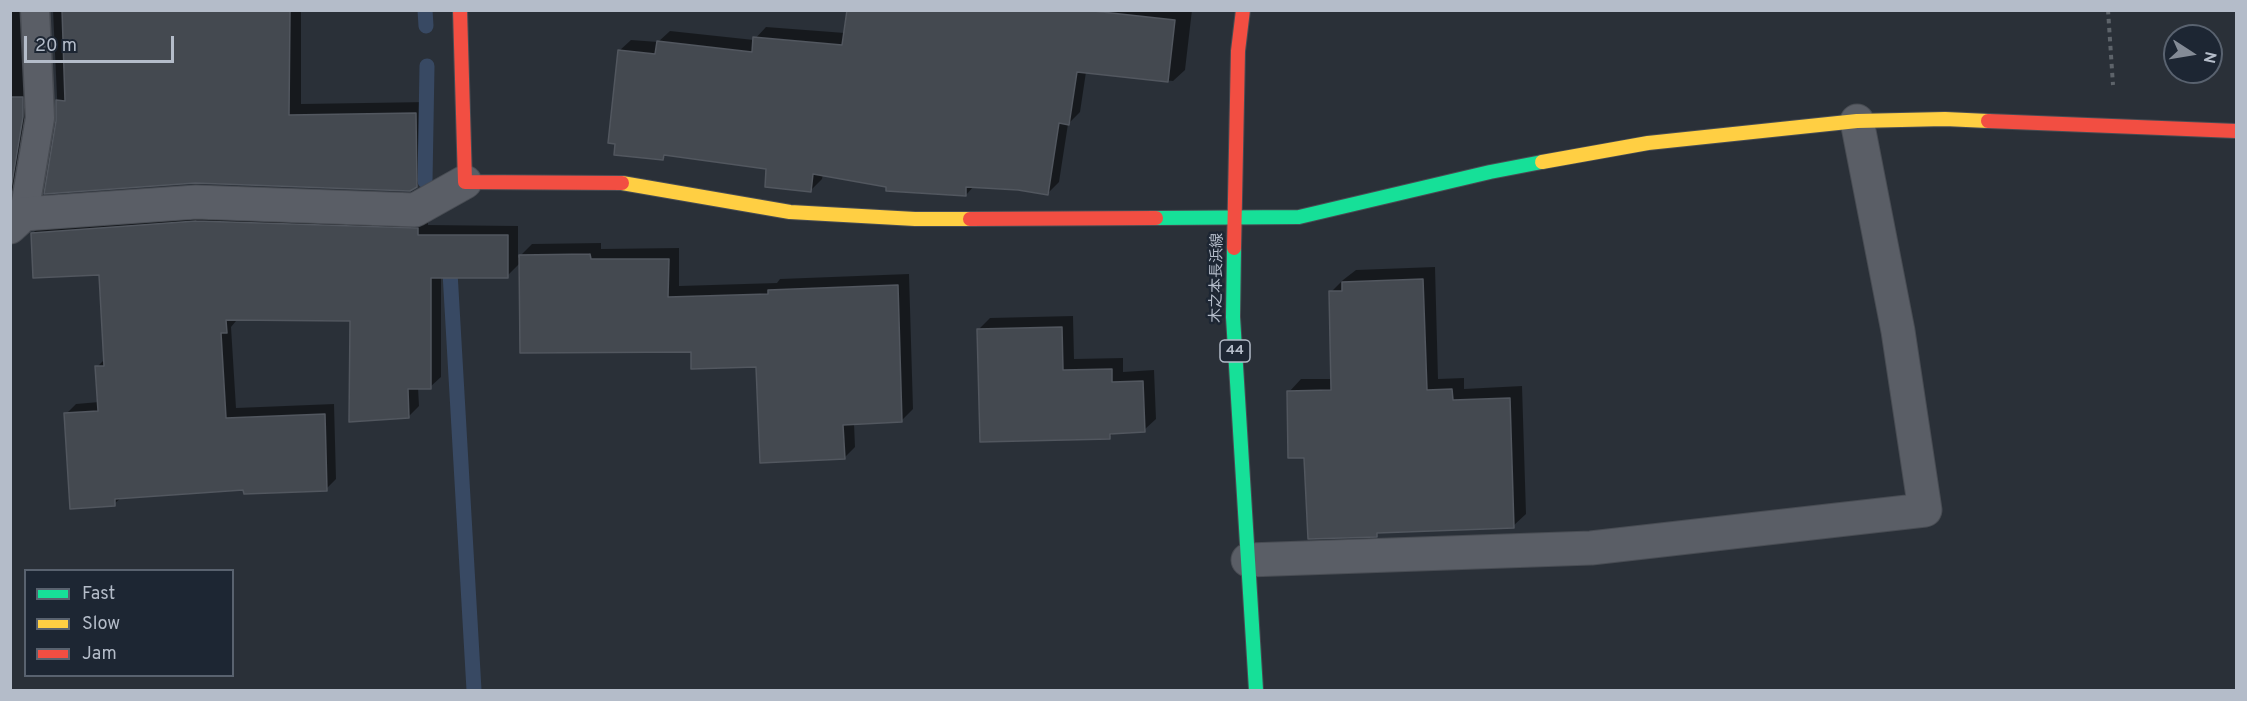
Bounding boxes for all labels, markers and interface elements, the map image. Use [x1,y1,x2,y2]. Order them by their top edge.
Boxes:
scale bar [27,24,177,62]
north arrow [2163,24,2223,84]
text: 20 m [35,35,77,58]
text: N [2198,50,2220,65]
street label: 木之本長浜線 [1208,233,1228,323]
road number: 44 [1220,340,1250,362]
legend [24,569,234,677]
text: Fast [82,583,115,606]
text: Slow [82,613,120,636]
text: Jam [82,643,117,666]

